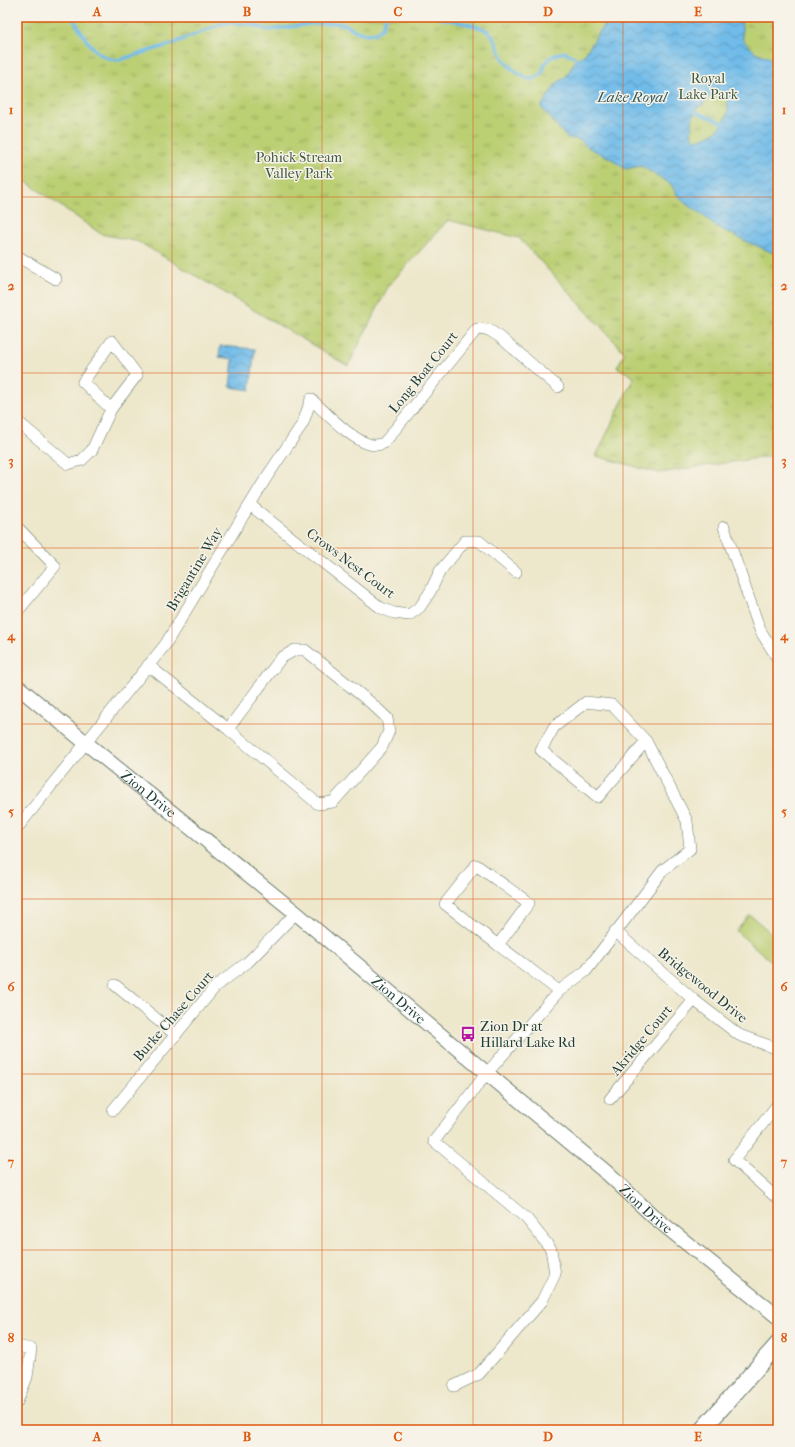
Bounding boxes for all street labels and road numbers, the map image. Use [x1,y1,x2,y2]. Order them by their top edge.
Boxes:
street label: Long Boat Court [385,328,462,417]
street label: Brigantine Way [163,524,226,614]
street label: Crows Nest Court [303,525,398,602]
street label: Zion Drive [117,767,179,821]
street label: Bridgewood Drive [655,944,751,1027]
street label: Burke Chase Court [130,968,217,1065]
street label: Zion Drive [368,972,429,1028]
street label: Akridge Court [606,1002,676,1080]
street label: Zion Drive [615,1181,676,1237]

